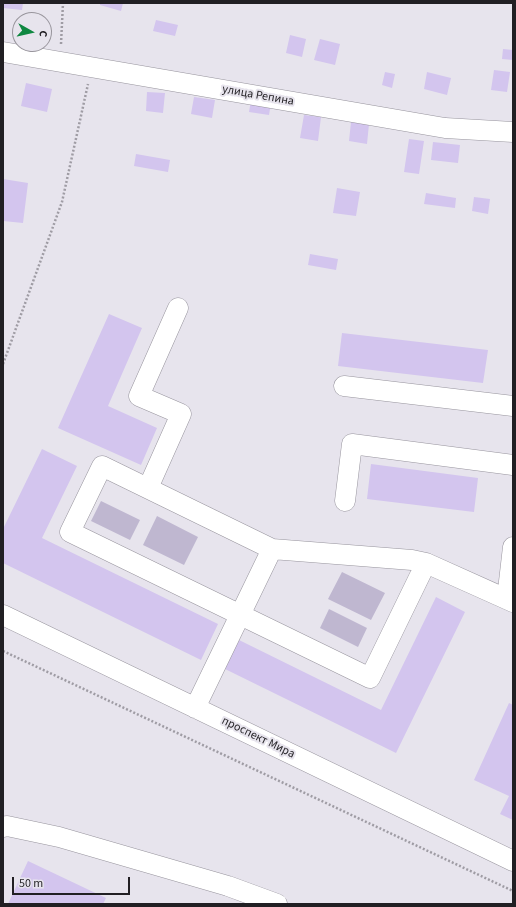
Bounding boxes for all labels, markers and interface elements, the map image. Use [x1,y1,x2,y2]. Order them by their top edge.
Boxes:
north arrow [12,12,52,52]
text: С [36,29,51,38]
street label: улица Репина [221,83,295,109]
street label: проспект Мира [219,714,297,762]
scale bar [14,869,132,895]
text: 50 m [19,875,43,892]

